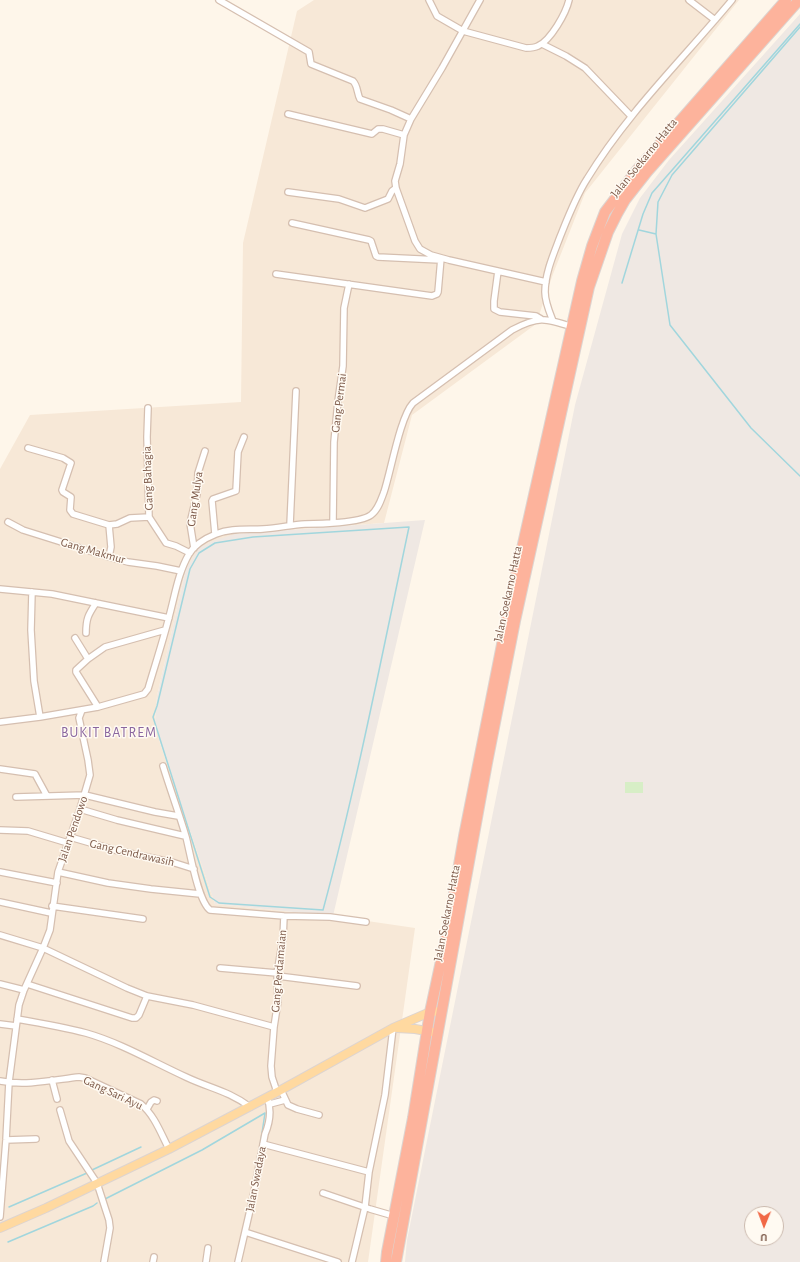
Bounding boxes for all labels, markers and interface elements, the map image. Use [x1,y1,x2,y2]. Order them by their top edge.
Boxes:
street label: Jalan Soekarno Hatta [608,115,680,201]
street label: Gang Permai [328,372,350,434]
street label: Gang Bahagia [140,445,156,511]
street label: Gang Mulya [184,471,206,527]
street label: Gang Makmur [59,535,127,567]
street label: Jalan Soekarno Hatta [491,545,525,643]
district label: BUKIT BATREM [61,725,157,741]
street label: Jalan Pendowo [55,794,91,864]
street label: Gang Cendrawasih [88,836,176,870]
street label: Jalan Soekarno Hatta [431,864,463,962]
street label: Gang Perdamaian [268,929,290,1013]
street label: Gang Sari Ayu [81,1073,145,1113]
street label: Jalan Swadaya [243,1145,269,1213]
north arrow [744,1206,784,1246]
text: U [760,1232,767,1243]

